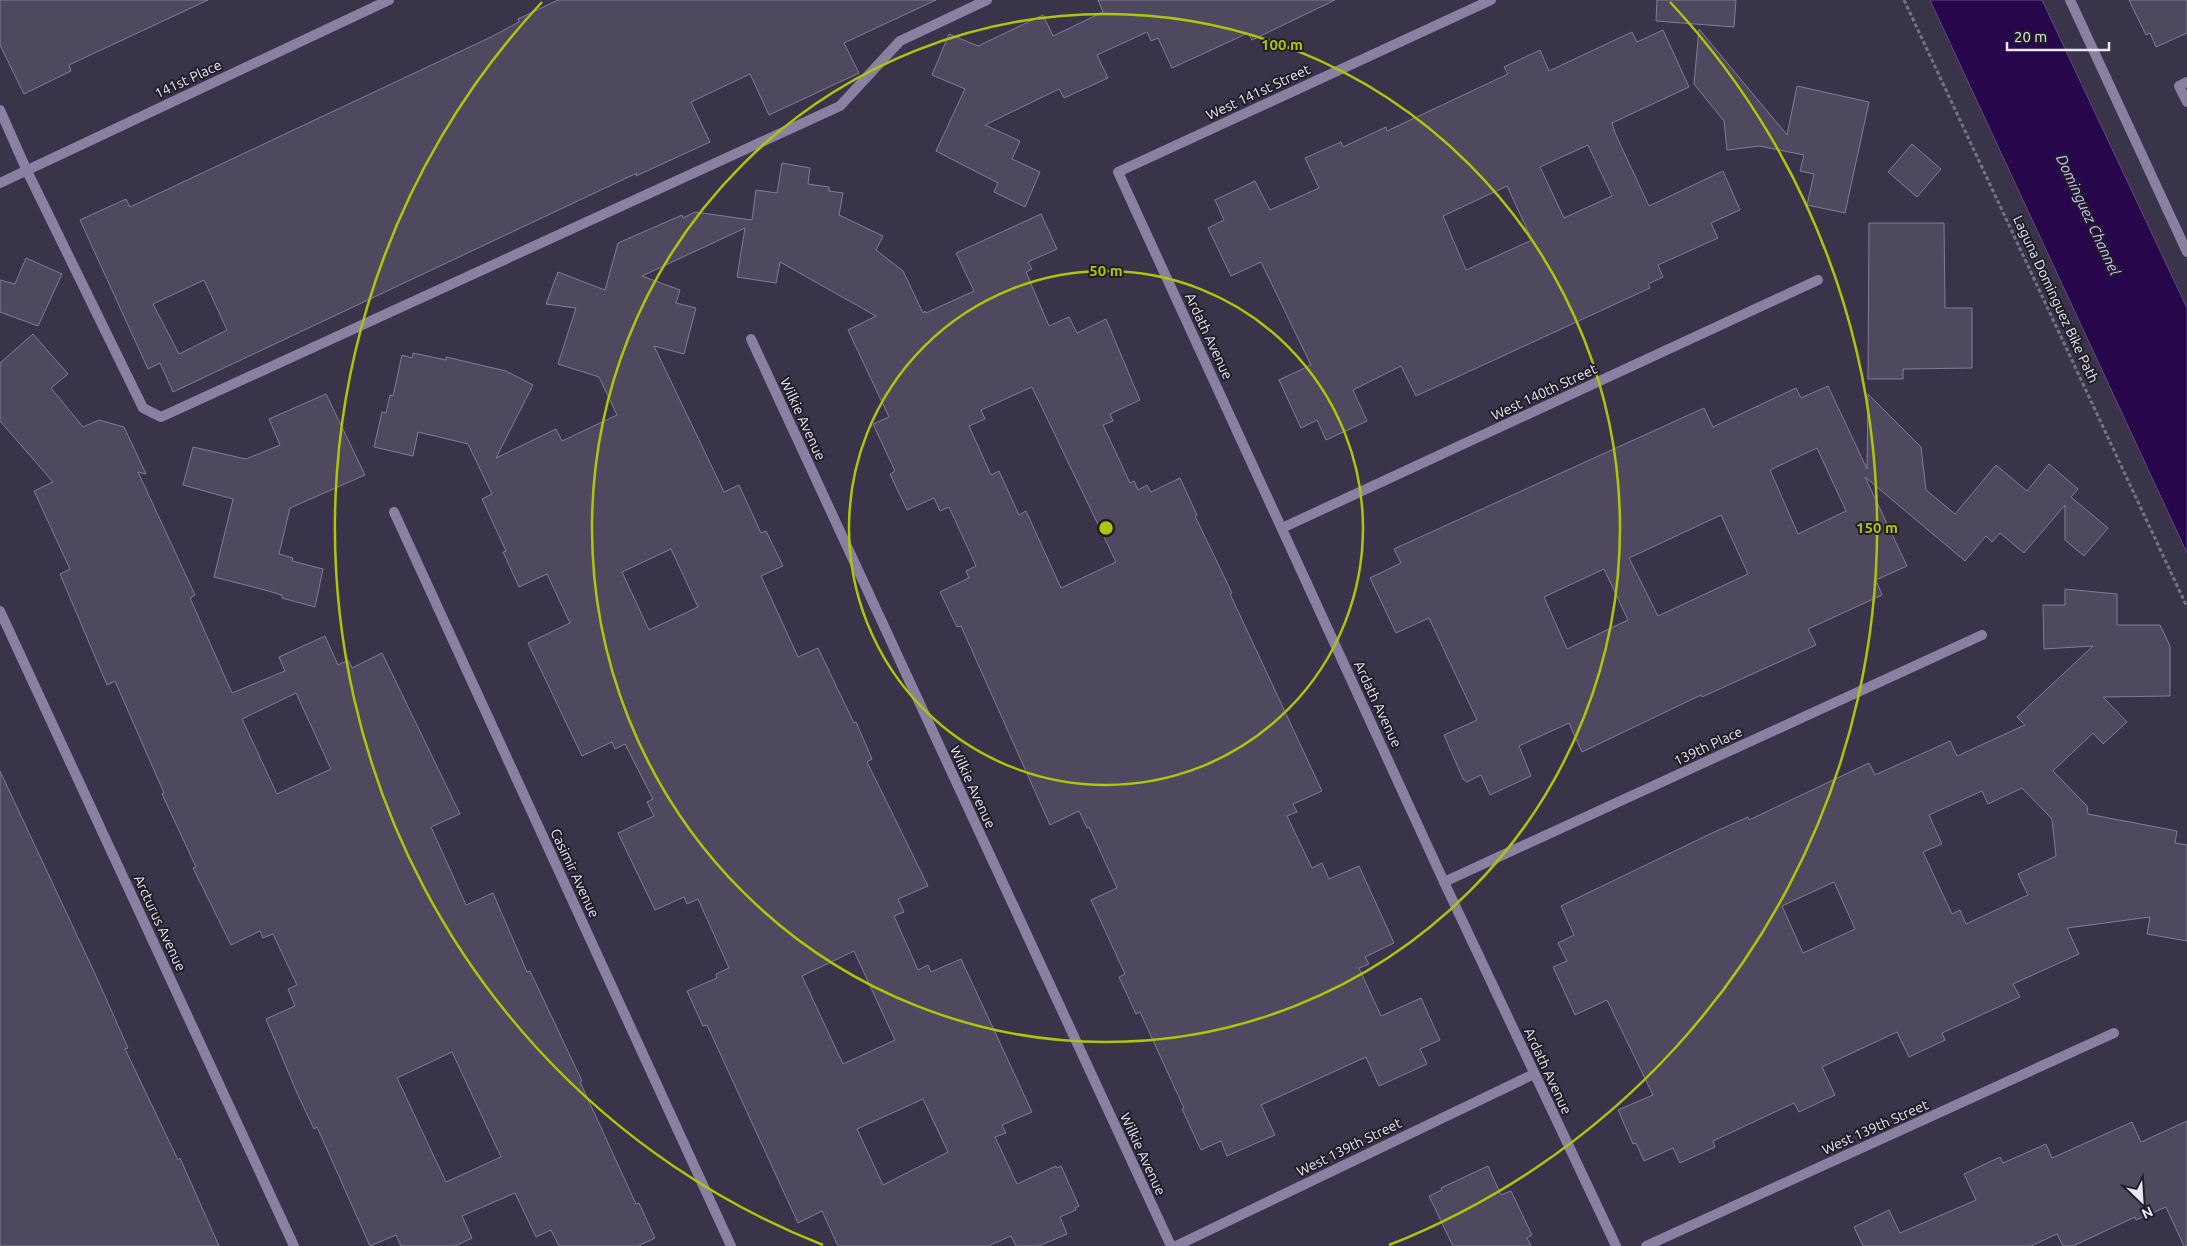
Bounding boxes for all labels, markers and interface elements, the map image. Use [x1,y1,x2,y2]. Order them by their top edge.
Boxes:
scale bar [2007,20,2110,52]
text: 20 m [2014,28,2047,45]
text: 100 m [1261,36,1303,53]
street label: 141st Place [152,57,224,101]
street label: West 141st Street [1203,61,1313,123]
water label: Dominguez Channel [2053,152,2124,279]
street label: Laguna Dominguez Bike Path [2010,213,2102,385]
text: 50 m [1089,262,1123,279]
street label: Ardath Avenue [1182,290,1236,382]
street label: West 140th Street [1489,360,1600,423]
street label: Wilkie Avenue [777,375,829,463]
centre of rings [1097,519,1115,537]
text: 150 m [1856,519,1898,536]
street label: Ardath Avenue [1351,658,1405,750]
street label: 139th Place [1671,723,1745,769]
street label: Wilkie Avenue [947,743,999,831]
street label: Casimir Avenue [547,826,603,920]
street label: Arcturus Avenue [131,872,189,974]
street label: Ardath Avenue [1521,1025,1575,1117]
street label: West 139th Street [1819,1096,1931,1158]
street label: Wilkie Avenue [1117,1110,1169,1198]
street label: West 139th Street [1294,1114,1405,1179]
north arrow [2117,1176,2167,1226]
text: N [2139,1203,2156,1222]

